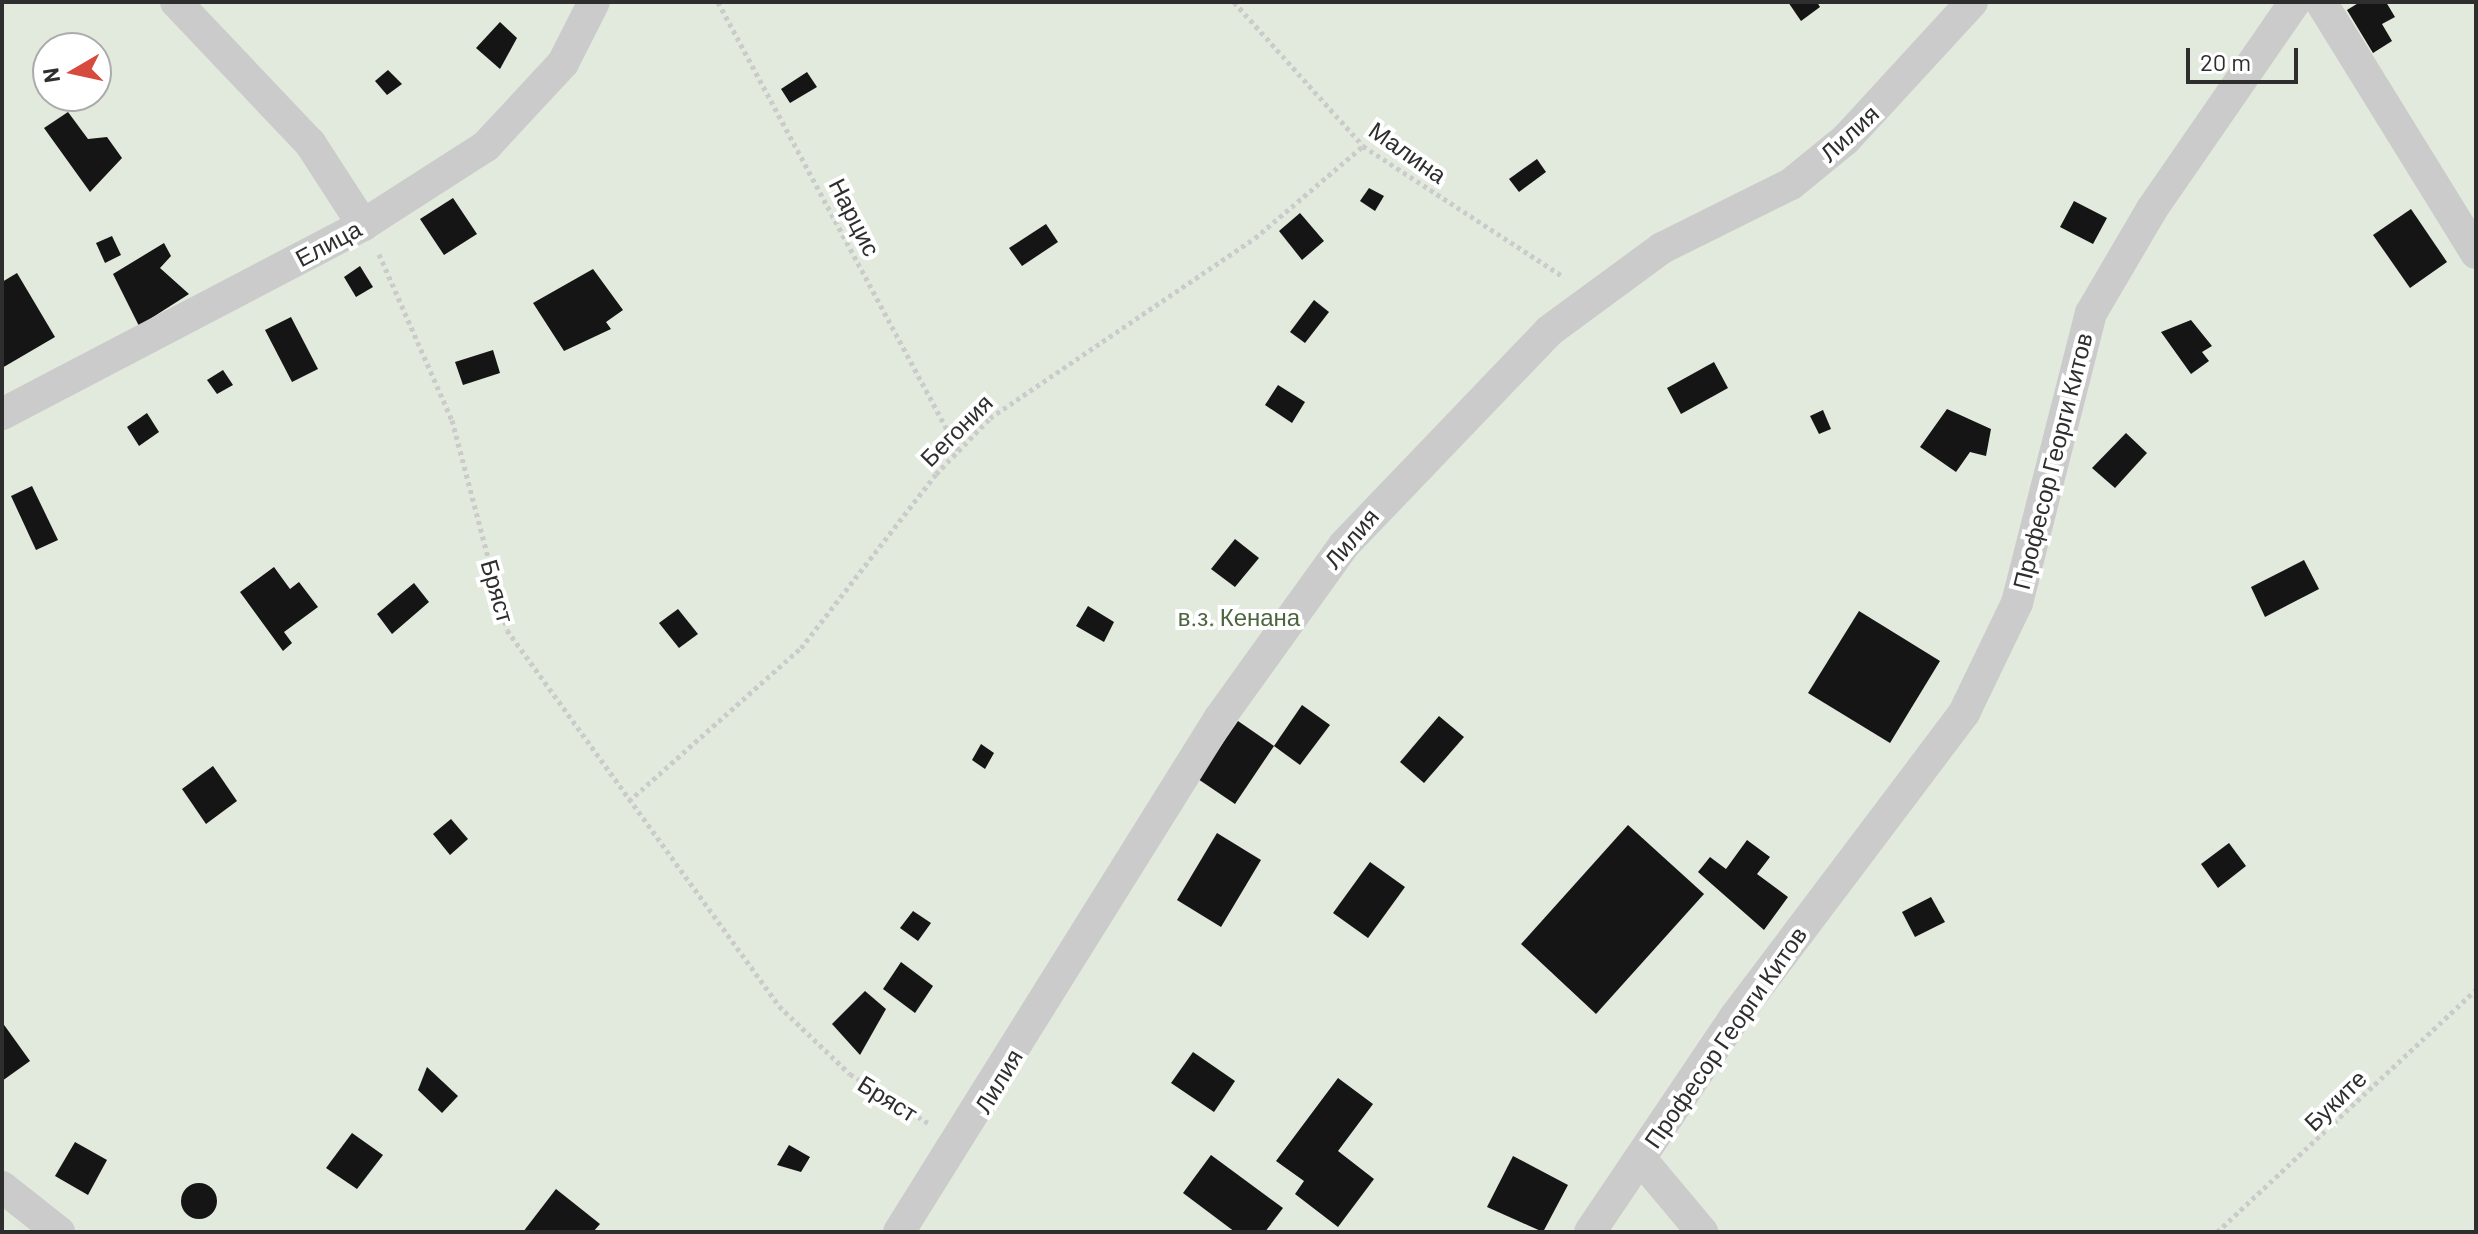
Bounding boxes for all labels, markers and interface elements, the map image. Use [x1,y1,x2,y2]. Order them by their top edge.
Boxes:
north arrow [32,32,112,112]
scale bar [2190,32,2302,82]
text: 20 m [2200,47,2251,76]
text: N [36,66,64,85]
street label: Лилия [1814,99,1884,167]
street label: Малина [1364,115,1452,189]
street label: Нарцис [823,173,887,261]
street label: Елица [290,214,366,272]
street label: Професор Георги Китов [2006,330,2098,592]
street label: Бегония [914,388,998,472]
street label: Лилия [1318,502,1384,574]
street label: Бряст [475,556,521,626]
park label: в.з. Кенана [1178,603,1300,631]
street label: Професор Георги Китов [1638,921,1812,1153]
street label: Лилия [968,1044,1028,1118]
street label: Буките [2298,1064,2372,1136]
street label: Бряст [853,1069,923,1127]

